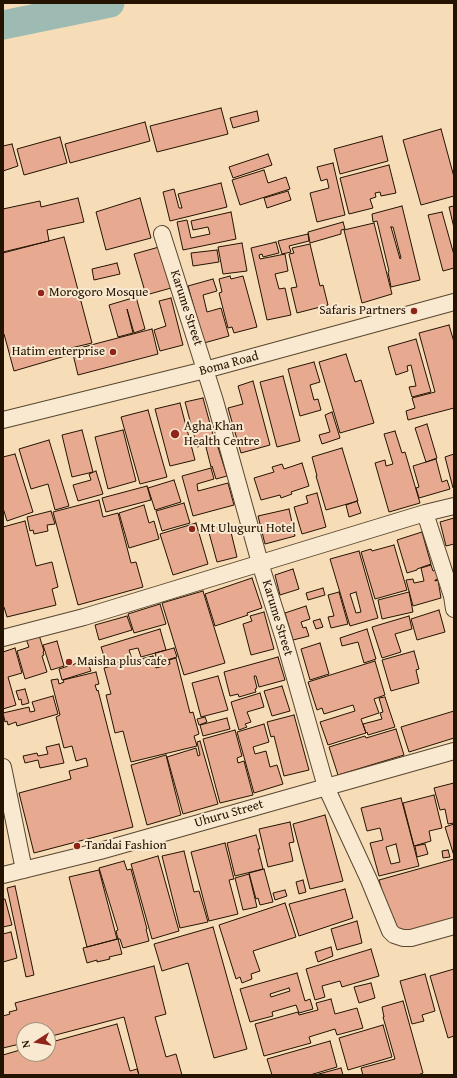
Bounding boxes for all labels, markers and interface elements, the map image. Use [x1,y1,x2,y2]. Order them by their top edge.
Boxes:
street label: Karume Street [166,268,206,348]
place label: Morogoro Mosque [49,285,148,301]
marker: Morogoro Mosque [36,288,46,298]
place label: Safaris Partners [319,303,406,319]
marker: Safaris Partners [409,306,419,316]
place label: Hatim enterprise [12,344,105,360]
marker: Hatim enterprise [108,347,118,357]
street label: Boma Road [198,349,260,379]
place label: Agha Khan Health Centre [184,419,260,450]
marker: Agha Khan Health Centre [169,428,181,440]
place label: Mt Uluguru Hotel [200,521,296,537]
marker: Mt Uluguru Hotel [187,524,197,534]
street label: Karume Street [258,578,296,658]
place label: Maisha plus cafe [77,654,167,670]
marker: Maisha plus cafe [64,657,74,667]
street label: Uhuru Street [193,797,265,831]
place label: Tandai Fashion [85,838,167,854]
marker: Tandai Fashion [72,841,82,851]
north arrow [16,1022,56,1062]
text: N [17,1039,34,1050]

